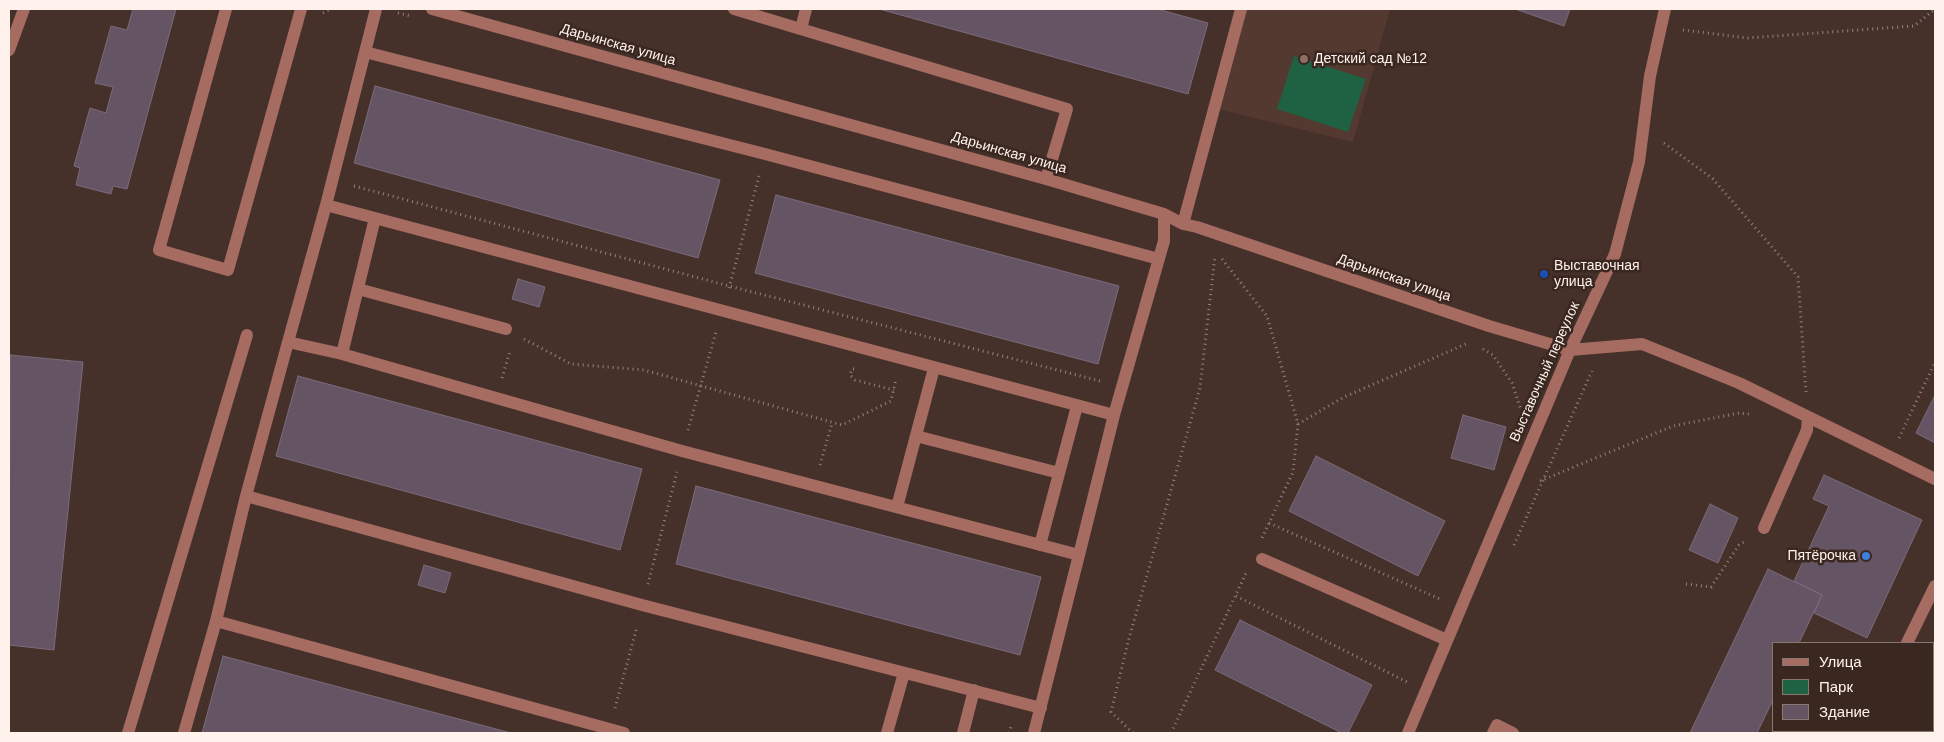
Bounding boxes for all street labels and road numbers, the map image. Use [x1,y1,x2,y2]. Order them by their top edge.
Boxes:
street label: Дарьинская улица [558,21,678,69]
street label: Дарьинская улица [949,129,1069,177]
street label: Дарьинская улица [1335,251,1453,305]
street label: Выставочный переулок [1506,299,1584,445]

